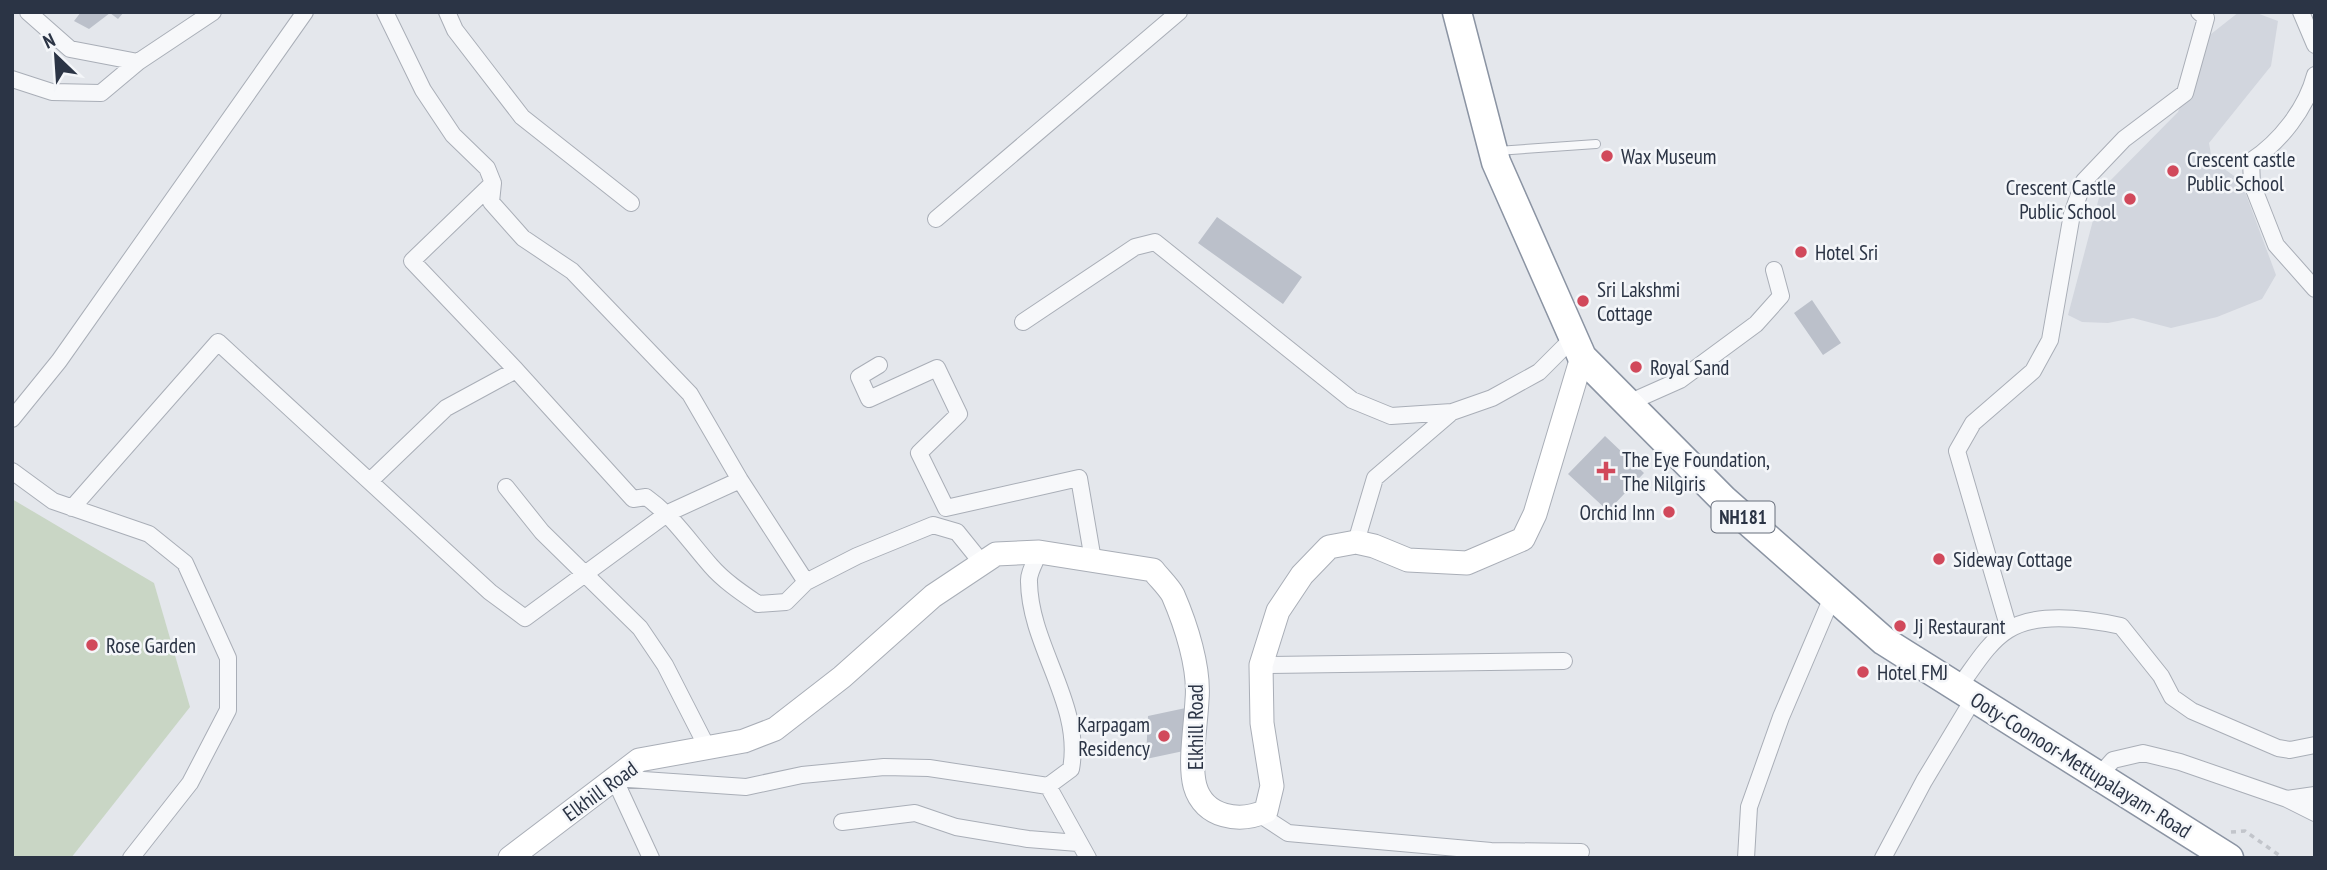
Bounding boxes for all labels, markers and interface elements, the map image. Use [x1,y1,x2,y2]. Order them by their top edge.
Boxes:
north arrow [21,21,91,91]
text: N [39,28,59,54]
place label: Wax Museum [1621,143,1716,170]
place label: Crescent castle Public School [2187,146,2295,197]
marker: Wax Museum [1599,148,1615,164]
marker: Crescent castle Public School [2165,163,2181,179]
place label: Crescent Castle Public School [2006,174,2116,225]
marker: Crescent Castle Public School [2122,191,2138,207]
place label: Hotel Sri [1815,239,1878,266]
marker: Hotel Sri [1793,244,1809,260]
place label: Sri Lakshmi Cottage [1597,276,1680,327]
marker: Sri Lakshmi Cottage [1575,293,1591,309]
place label: Royal Sand [1650,354,1729,381]
marker: Royal Sand [1628,359,1644,375]
place label: The Eye Foundation, The Nilgiris [1622,446,1770,497]
marker: The Eye Foundation, The Nilgiris [1596,461,1616,481]
place label: Orchid Inn [1580,499,1655,526]
road number: NH181 [1712,502,1774,532]
marker: Orchid Inn [1661,504,1677,520]
place label: Sideway Cottage [1953,546,2072,573]
marker: Sideway Cottage [1931,551,1947,567]
place label: Jj Restaurant [1913,613,2006,640]
marker: Jj Restaurant [1892,618,1908,634]
place label: Rose Garden [106,632,196,659]
marker: Rose Garden [84,637,100,653]
place label: Hotel FMJ [1877,659,1948,686]
marker: Hotel FMJ [1855,664,1871,680]
street label: Elkhill Road [1182,684,1209,770]
street label: Ooty-Coonoor-Mettupalayam- Road [1966,686,2196,844]
place label: Karpagam Residency [1077,711,1150,762]
marker: Karpagam Residency [1156,728,1172,744]
street label: Elkhill Road [557,755,643,827]

